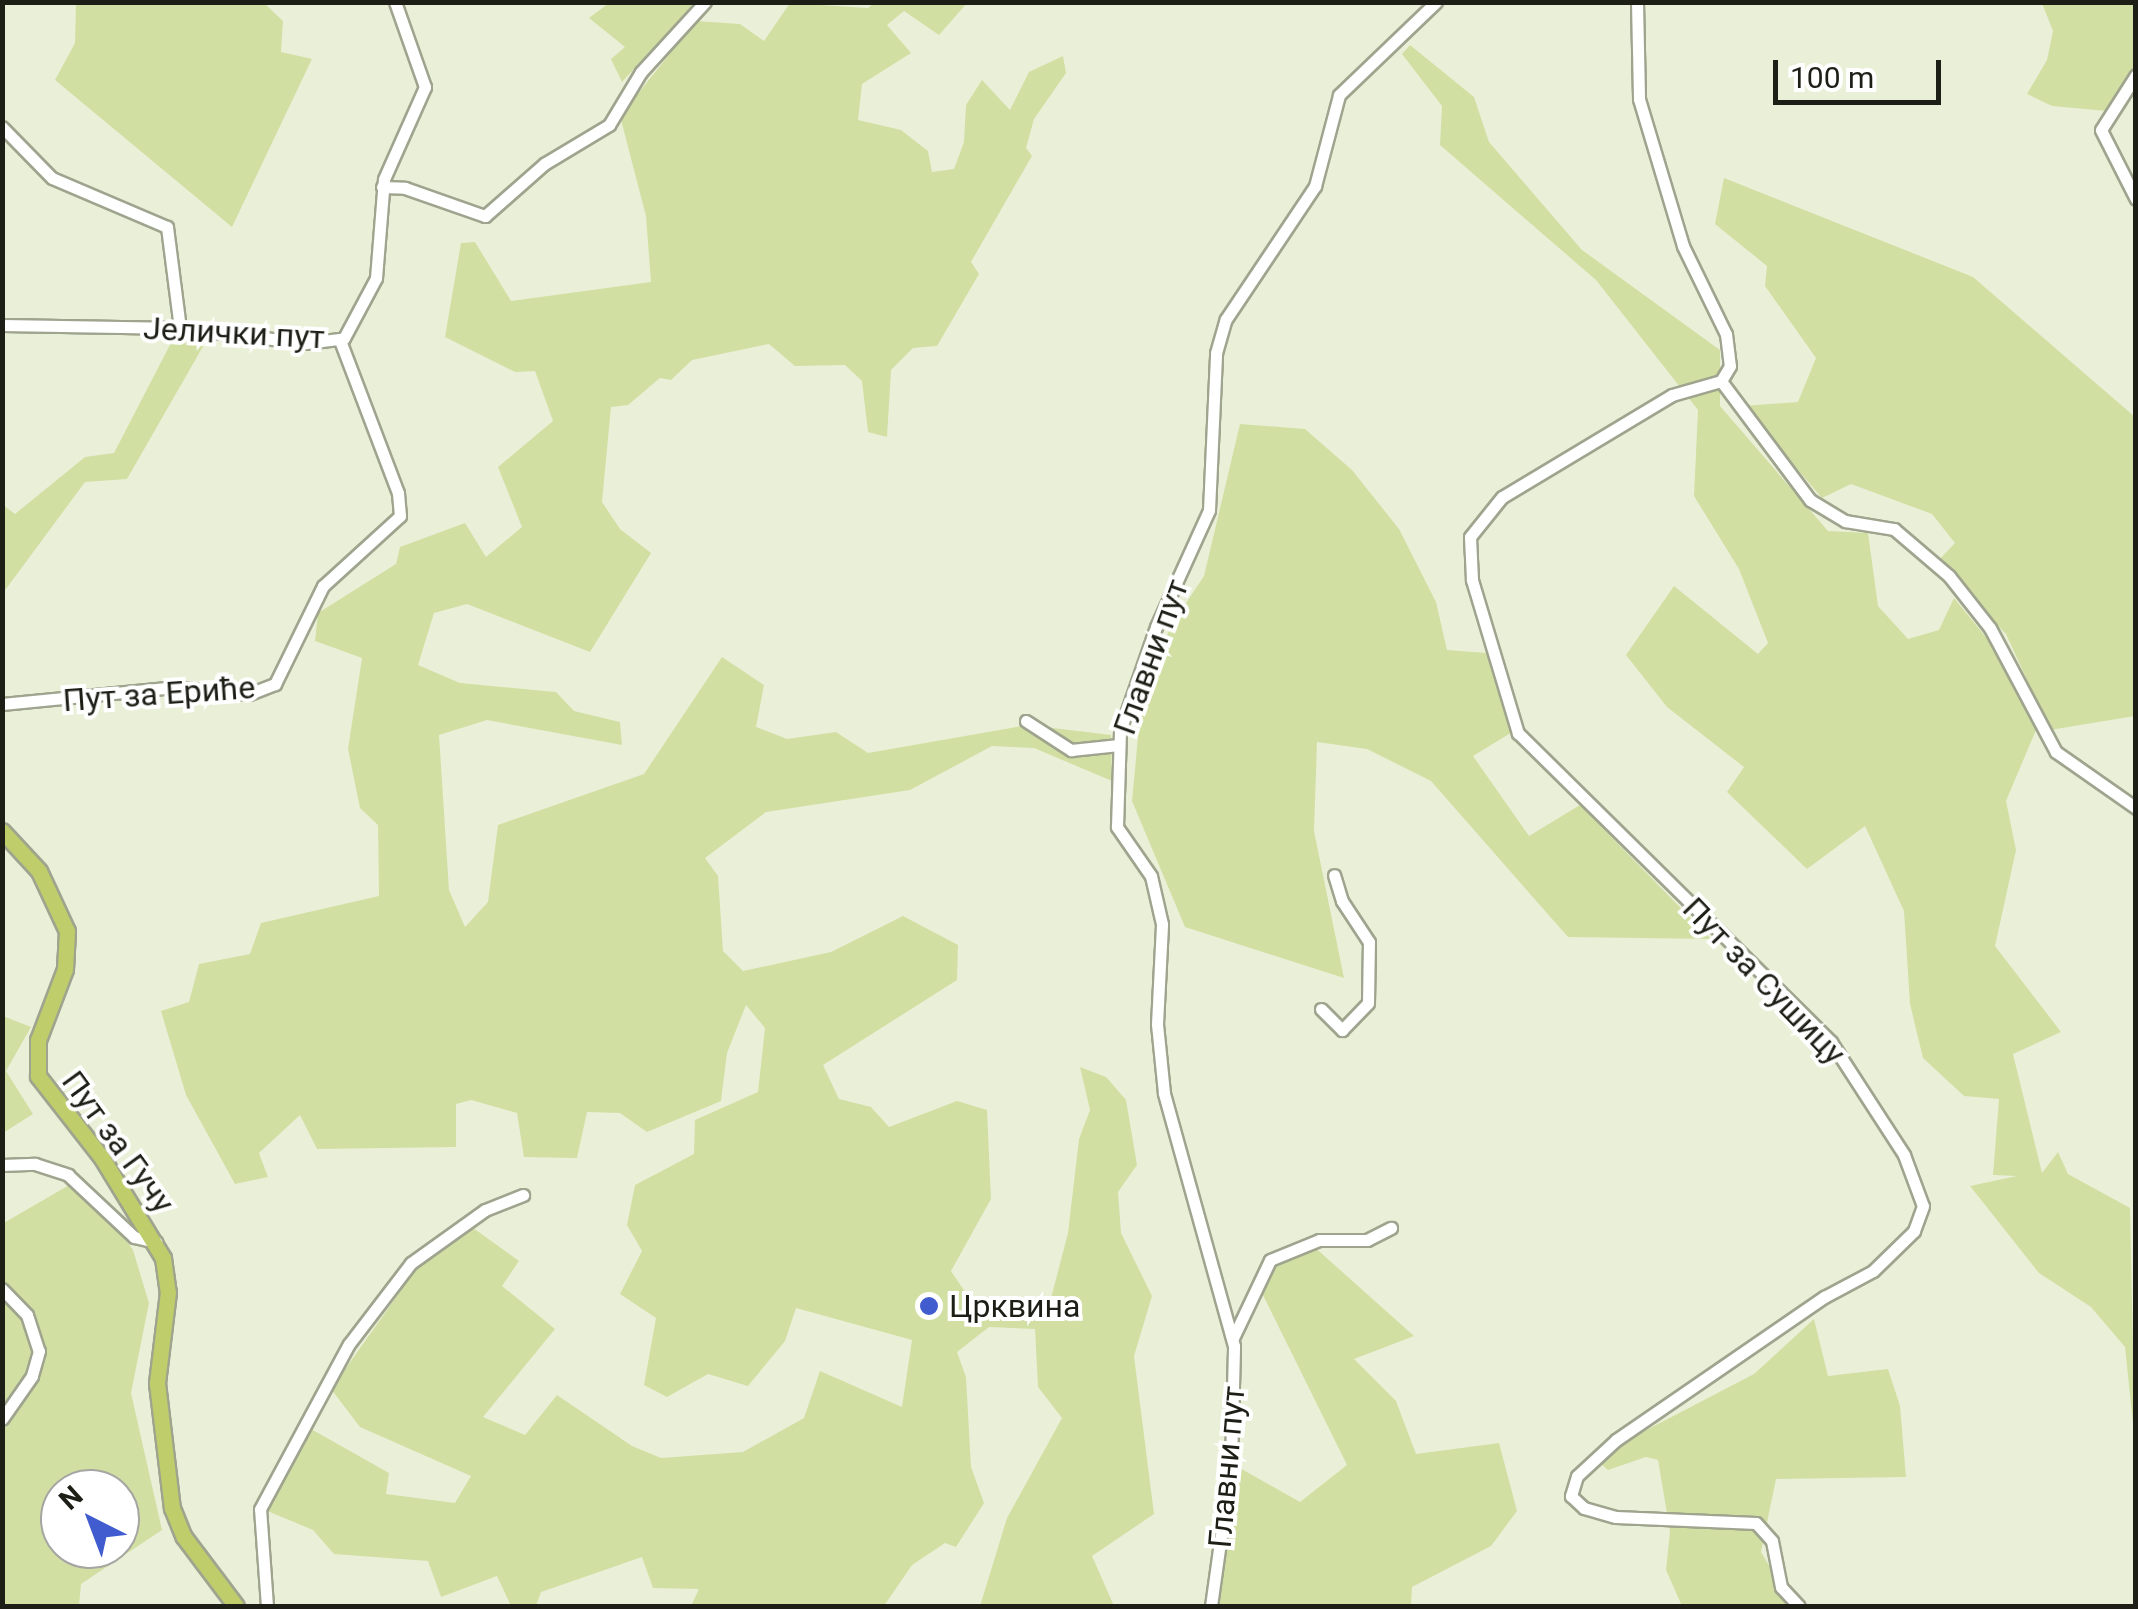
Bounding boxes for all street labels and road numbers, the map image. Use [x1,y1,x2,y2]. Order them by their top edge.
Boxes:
street label: Јелички пут [142,309,326,357]
street label: Главни пут [1105,574,1197,740]
street label: Пут за Ериће [62,668,256,720]
street label: Пут за Сушицу [1675,889,1853,1073]
street label: Пут за Гучу [54,1064,182,1220]
street label: Главни пут [1201,1385,1253,1549]

